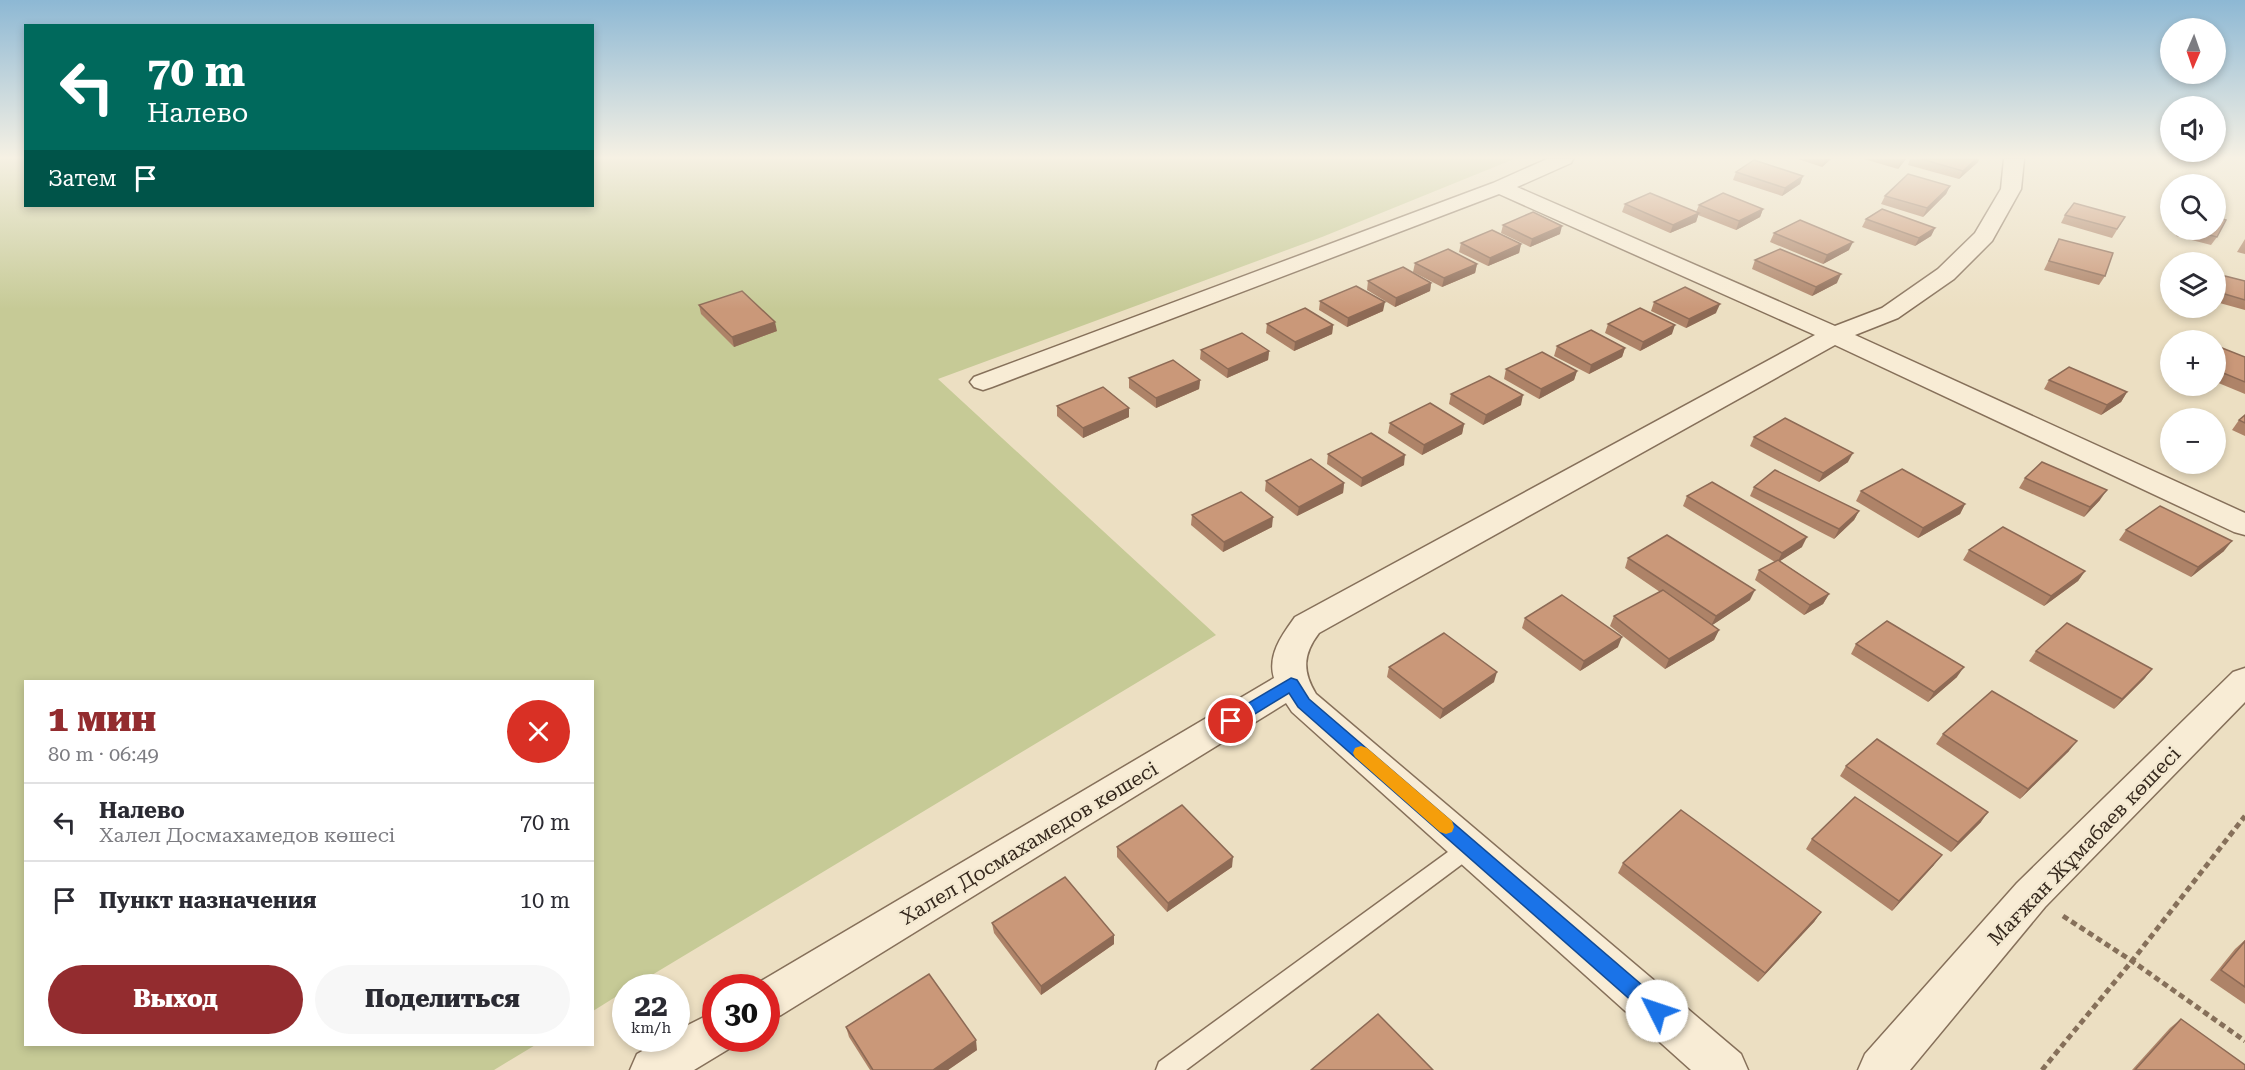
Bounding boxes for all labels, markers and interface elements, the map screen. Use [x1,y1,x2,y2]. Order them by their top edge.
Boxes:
north arrow [2160,18,2226,84]
map controls [2160,18,2226,474]
text: 70 m [147,47,245,96]
icon: left [48,48,126,126]
button: sound [2160,96,2226,162]
text: Налево [147,97,248,129]
icon: arrive [129,162,162,195]
text: Затем [48,166,117,191]
button: search [2160,174,2226,240]
button: layers [2160,252,2226,318]
button: + [2160,330,2226,396]
button: − [2160,408,2226,474]
pin [1205,695,1256,746]
text: 1 мин [48,698,156,740]
button: close [507,700,570,763]
icon: arrive [1214,704,1247,737]
text: 80 m · 06:49 [48,742,159,766]
street label: Мағжан Жұмабаев көшесі [1983,742,2185,950]
street label: Халел Досмахамедов көшесі [896,756,1162,930]
text: Налево [99,798,185,823]
icon: left [48,806,81,839]
text: 70 m [520,810,570,835]
text: Халел Досмахамедов көшесі [99,823,395,847]
icon: arrive [48,884,81,917]
text: Пункт назначения [99,888,317,913]
text: 10 m [520,888,570,913]
button: Выход [48,965,303,1034]
button: Поделиться [315,965,570,1034]
speed limit sign: 30 [702,974,780,1052]
position arrow [1625,979,1689,1043]
text: 22 [634,988,668,1023]
text: km/h [631,1019,671,1037]

